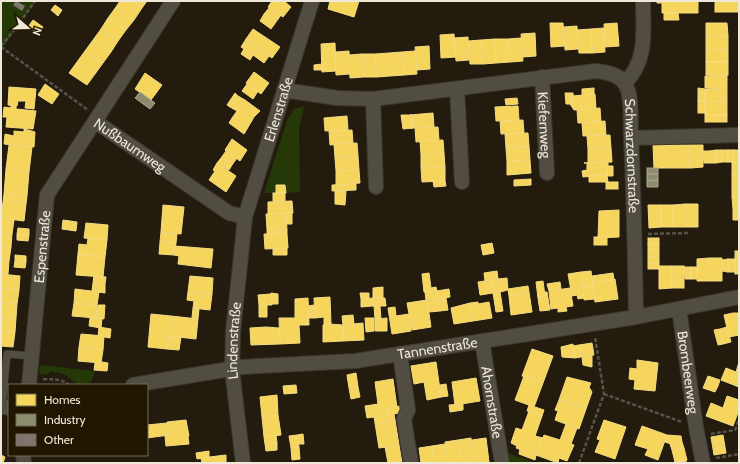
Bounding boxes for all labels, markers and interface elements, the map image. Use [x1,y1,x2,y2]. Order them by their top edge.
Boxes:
north arrow [8,8,48,48]
text: N [29,25,45,37]
street label: Erlenstraße [260,75,297,144]
street label: Kiefernweg [534,91,555,160]
street label: Schwarzdornstraße [621,98,643,213]
street label: Nußbaumweg [90,114,170,177]
street label: Espenstraße [30,209,55,284]
street label: Lindenstraße [223,301,245,380]
street label: Brombeerweg [673,330,703,416]
street label: Tannenstraße [396,333,479,363]
street label: Ahornstraße [477,365,507,440]
legend [8,384,148,456]
text: Homes [44,392,81,407]
text: Industry [44,412,85,427]
text: Other [44,432,74,447]

